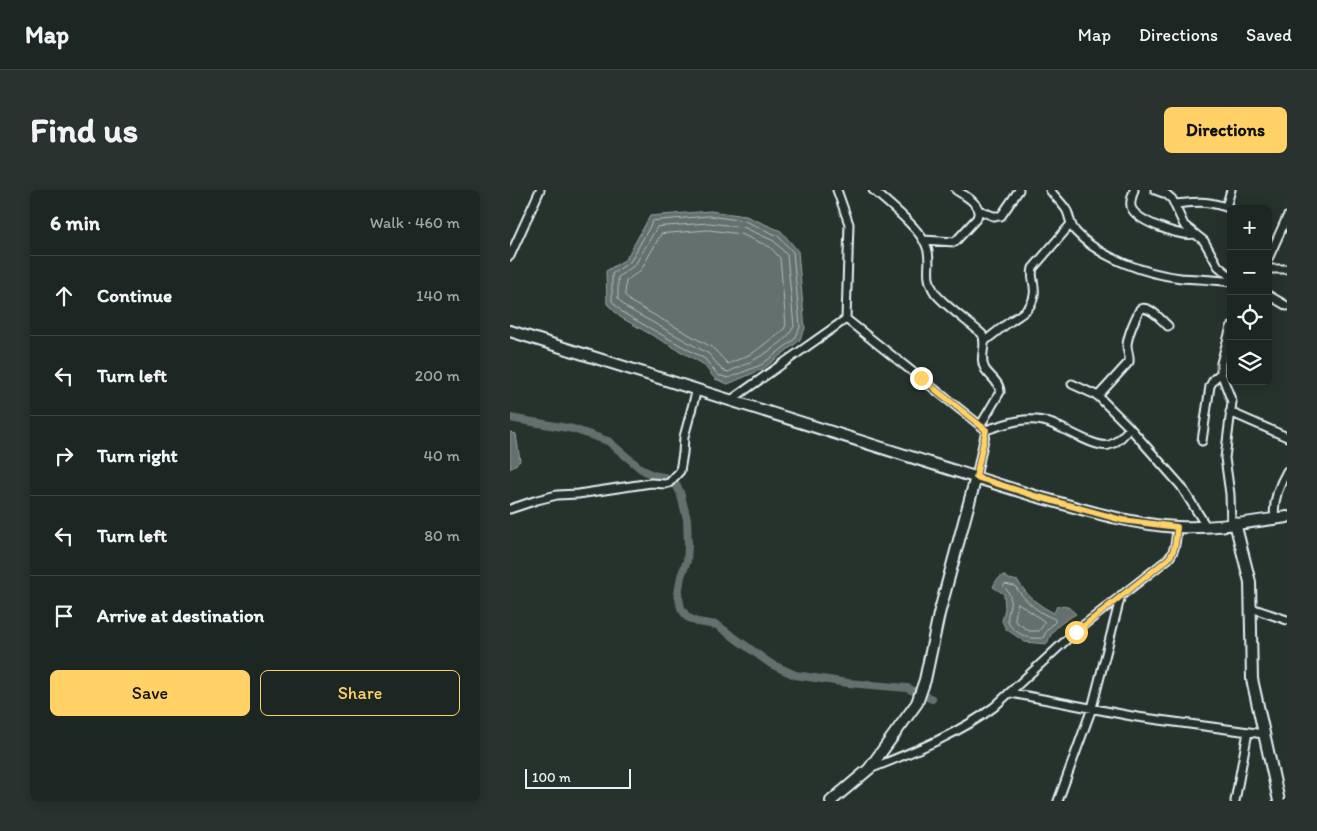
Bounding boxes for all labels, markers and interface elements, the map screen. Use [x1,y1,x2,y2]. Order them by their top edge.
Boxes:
text: Map [25,20,69,49]
text: Map [1078,24,1111,46]
text: Directions [1139,24,1218,46]
text: Saved [1246,24,1292,46]
button: Directions [1164,107,1287,153]
text: Find us [30,109,138,151]
map controls [1227,205,1272,385]
button: + [1227,205,1272,250]
text: 6 min [50,210,100,235]
text: Walk · 460 m [370,213,460,232]
button: − [1227,250,1272,295]
icon: ahead [50,282,78,310]
text: Continue [97,284,172,307]
text: 140 m [416,286,460,305]
button: locate [1227,295,1272,340]
button: layers [1227,340,1272,385]
icon: left [50,362,78,390]
text: Turn left [97,364,167,387]
text: 200 m [415,366,460,385]
route end [910,367,933,390]
icon: right [50,442,78,470]
text: Turn right [97,444,178,467]
text: 40 m [423,446,460,465]
icon: left [50,522,78,550]
text: Turn left [97,524,167,547]
text: 80 m [424,526,460,545]
icon: arrive [50,602,78,630]
text: Arrive at destination [97,604,264,627]
route start [1065,621,1088,644]
button: Save [50,670,250,716]
button: Share [260,670,460,716]
scale bar [525,766,631,789]
text: 100 m [532,769,571,786]

